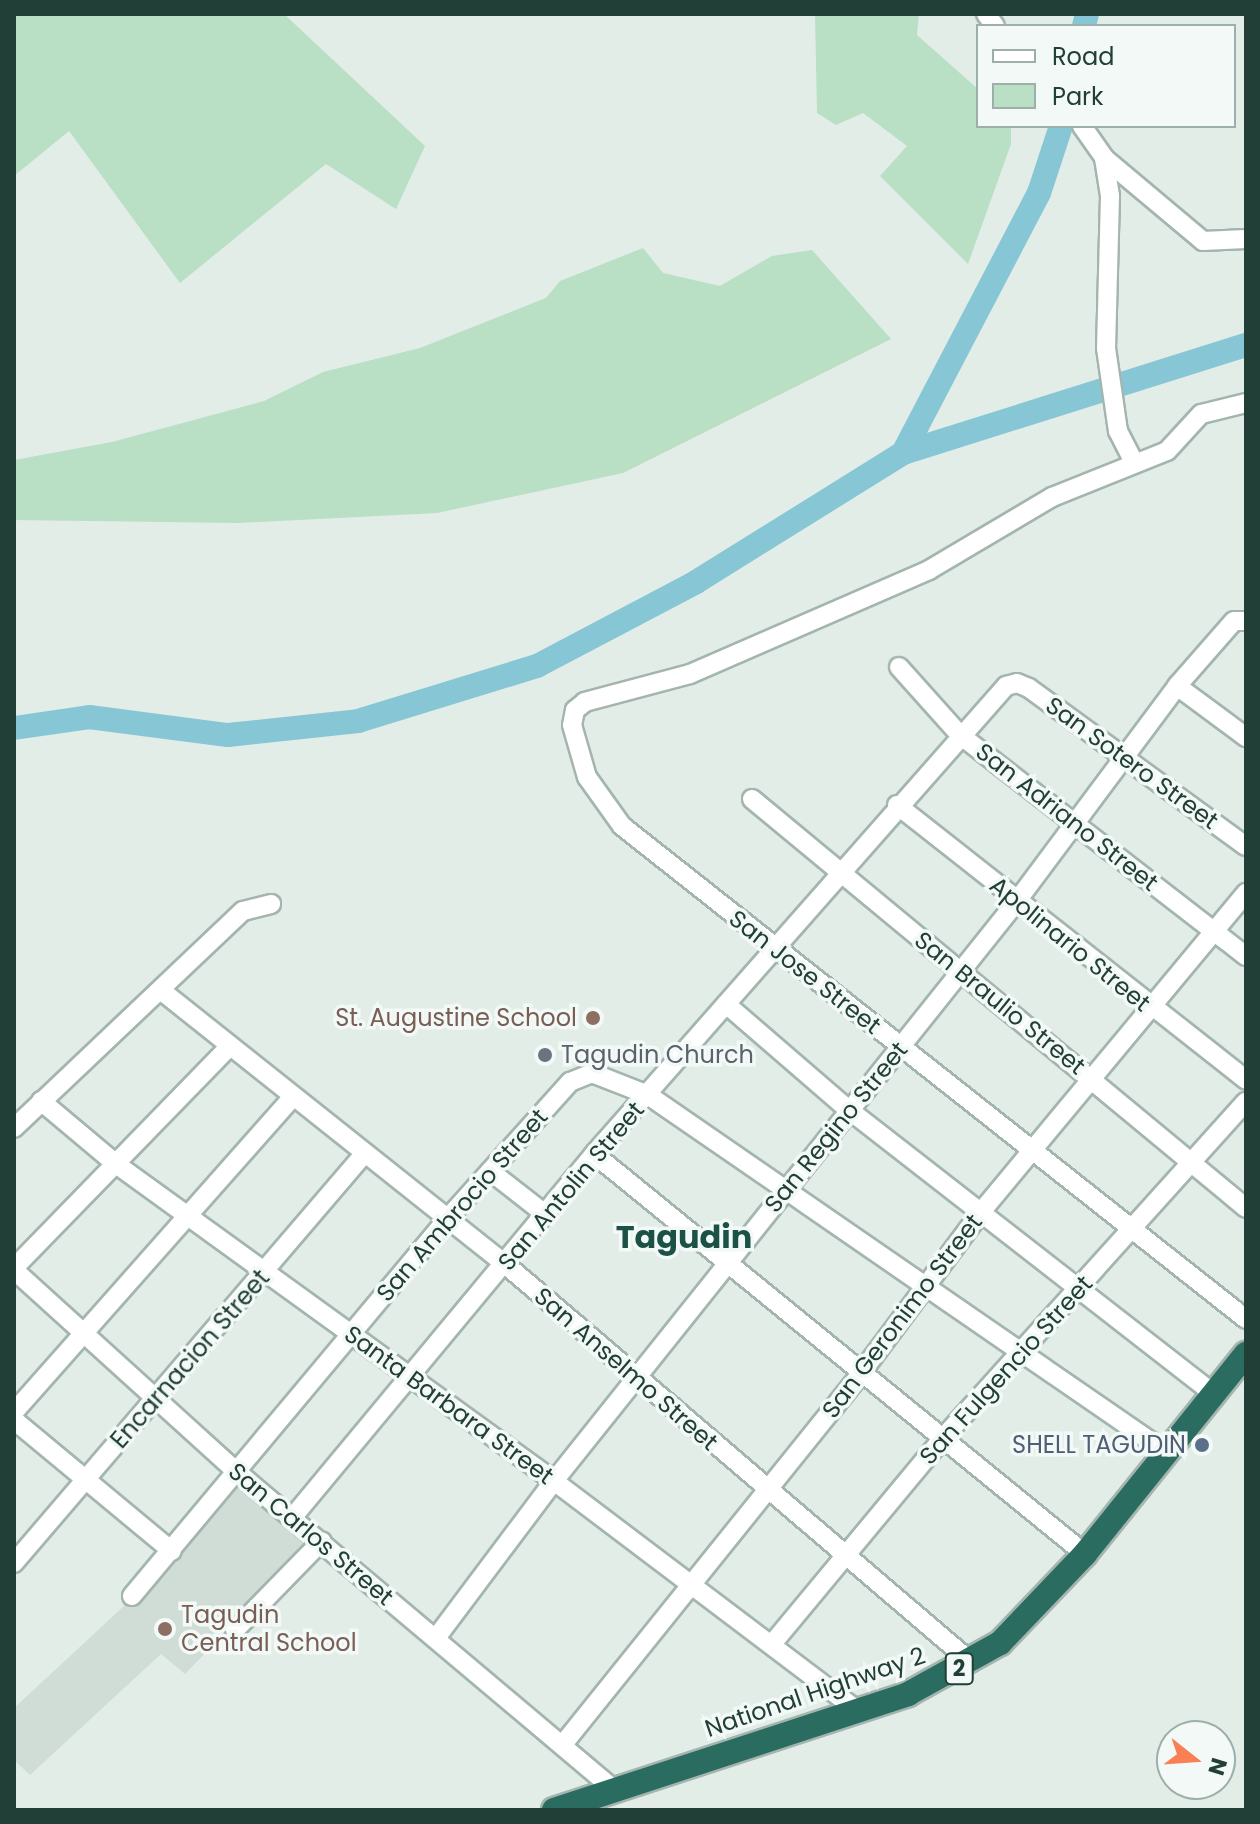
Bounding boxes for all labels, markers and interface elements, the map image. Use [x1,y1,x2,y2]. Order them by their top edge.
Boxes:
legend [976,24,1236,128]
text: Road [1052,40,1114,73]
text: Park [1052,80,1103,113]
street label: San Sotero Street [1040,691,1224,835]
street label: San Adriano Street [970,737,1164,897]
street label: Apolinario Street [984,870,1156,1018]
street label: San Jose Street [724,904,886,1040]
street label: San Braulio Street [909,925,1091,1081]
place label: St. Augustine School [335,1004,577,1032]
marker: St. Augustine School [584,1009,602,1027]
street label: San Regino Street [758,1036,914,1218]
place label: Tagudin Church [561,1041,754,1069]
marker: Tagudin Church [536,1046,554,1064]
street label: San Antolin Street [492,1096,650,1276]
street label: San Ambrocio Street [370,1103,554,1307]
street label: San Geronimo Street [816,1208,988,1424]
district label: Tagudin [616,1218,752,1256]
street label: Encarnacion Street [105,1264,275,1454]
street label: San Fulgencio Street [914,1270,1098,1470]
street label: San Anselmo Street [528,1281,724,1457]
street label: Santa Barbara Street [339,1320,559,1490]
place label: SHELL TAGUDIN [1012,1431,1186,1459]
marker: SHELL TAGUDIN [1193,1436,1211,1454]
street label: San Carlos Street [223,1457,399,1611]
place label: Tagudin Central School [181,1601,357,1657]
marker: Tagudin Central School [156,1620,174,1638]
street label: National Highway 2 [701,1641,929,1743]
road number: 2 [943,1651,975,1687]
north arrow [1156,1720,1236,1800]
text: N [1200,1754,1235,1779]

